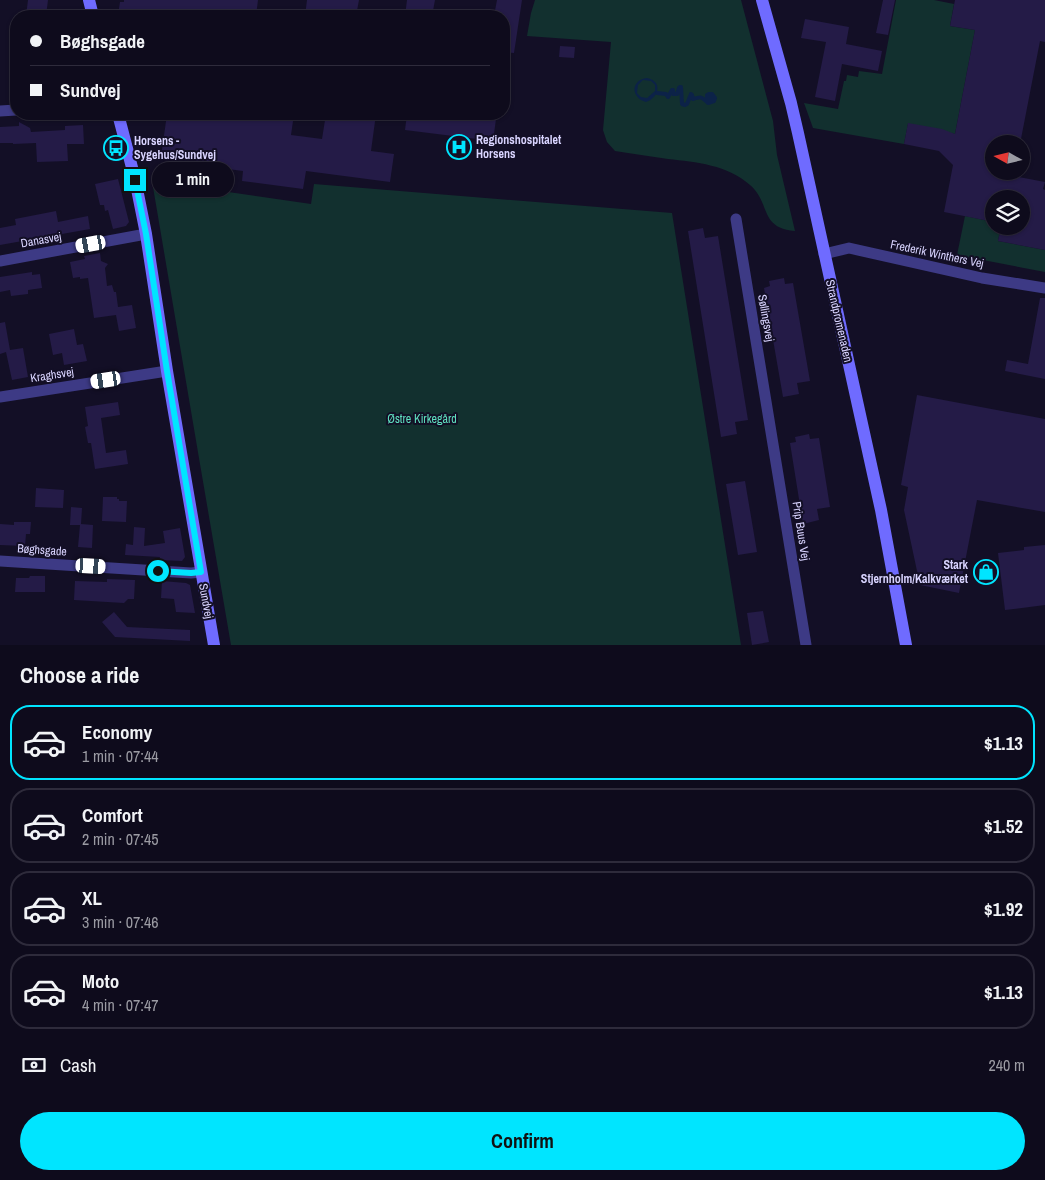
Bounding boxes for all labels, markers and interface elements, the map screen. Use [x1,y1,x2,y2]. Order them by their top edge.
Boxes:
text: Bøghsgade [60,28,145,54]
text: Sundvej [60,77,121,103]
place label: Regionshospitalet Horsens [476,132,562,162]
place label: Horsens - Sygehus/Sundvej [134,133,216,163]
hospital icon: Regionshospitalet Horsens [446,134,472,160]
bus stop icon: Horsens - Sygehus/Sundvej [103,135,129,161]
north arrow [985,135,1030,180]
map controls [985,135,1030,235]
callout: 1 min [152,162,235,198]
text: 1 min [176,168,210,190]
route end [124,169,146,191]
button: layers [985,190,1030,235]
street label: Danasvej [19,229,63,251]
car [74,234,107,254]
street label: Frederik Winthers Vej [889,236,985,272]
street label: Strandpromenaden [822,278,856,364]
street label: Søllingsvej [754,293,778,343]
street label: Kraghsvej [29,364,75,386]
car [90,370,121,390]
park label: Østre Kirkegård [387,411,457,427]
street label: Prip Buus Vej [788,500,814,562]
street label: Bøghsgade [17,540,67,560]
place label: Stark Stjernholm/Kalkværket [861,557,969,587]
car [75,558,106,574]
shop icon: Stark Stjernholm/Kalkværket [973,559,999,585]
route start [147,560,169,582]
street label: Sundvej [195,582,217,620]
text: Choose a ride [20,660,139,690]
text: Economy [82,719,152,745]
icon: car [22,720,67,765]
text: $1.13 [984,730,1023,756]
text: 1 min · 07:44 [82,745,159,767]
text: Comfort [82,802,143,828]
icon: car [22,803,67,848]
text: $1.52 [984,813,1023,839]
text: 2 min · 07:45 [82,828,159,850]
text: XL [82,885,102,911]
icon: car [22,886,67,931]
text: $1.92 [984,896,1023,922]
text: 3 min · 07:46 [82,911,159,933]
text: Moto [82,968,119,994]
icon: car [22,969,67,1014]
text: $1.13 [984,979,1023,1005]
text: 4 min · 07:47 [82,994,159,1016]
icon: cash [20,1051,48,1079]
text: Cash [60,1052,96,1078]
text: 240 m [989,1054,1025,1076]
button: Confirm [20,1112,1025,1170]

